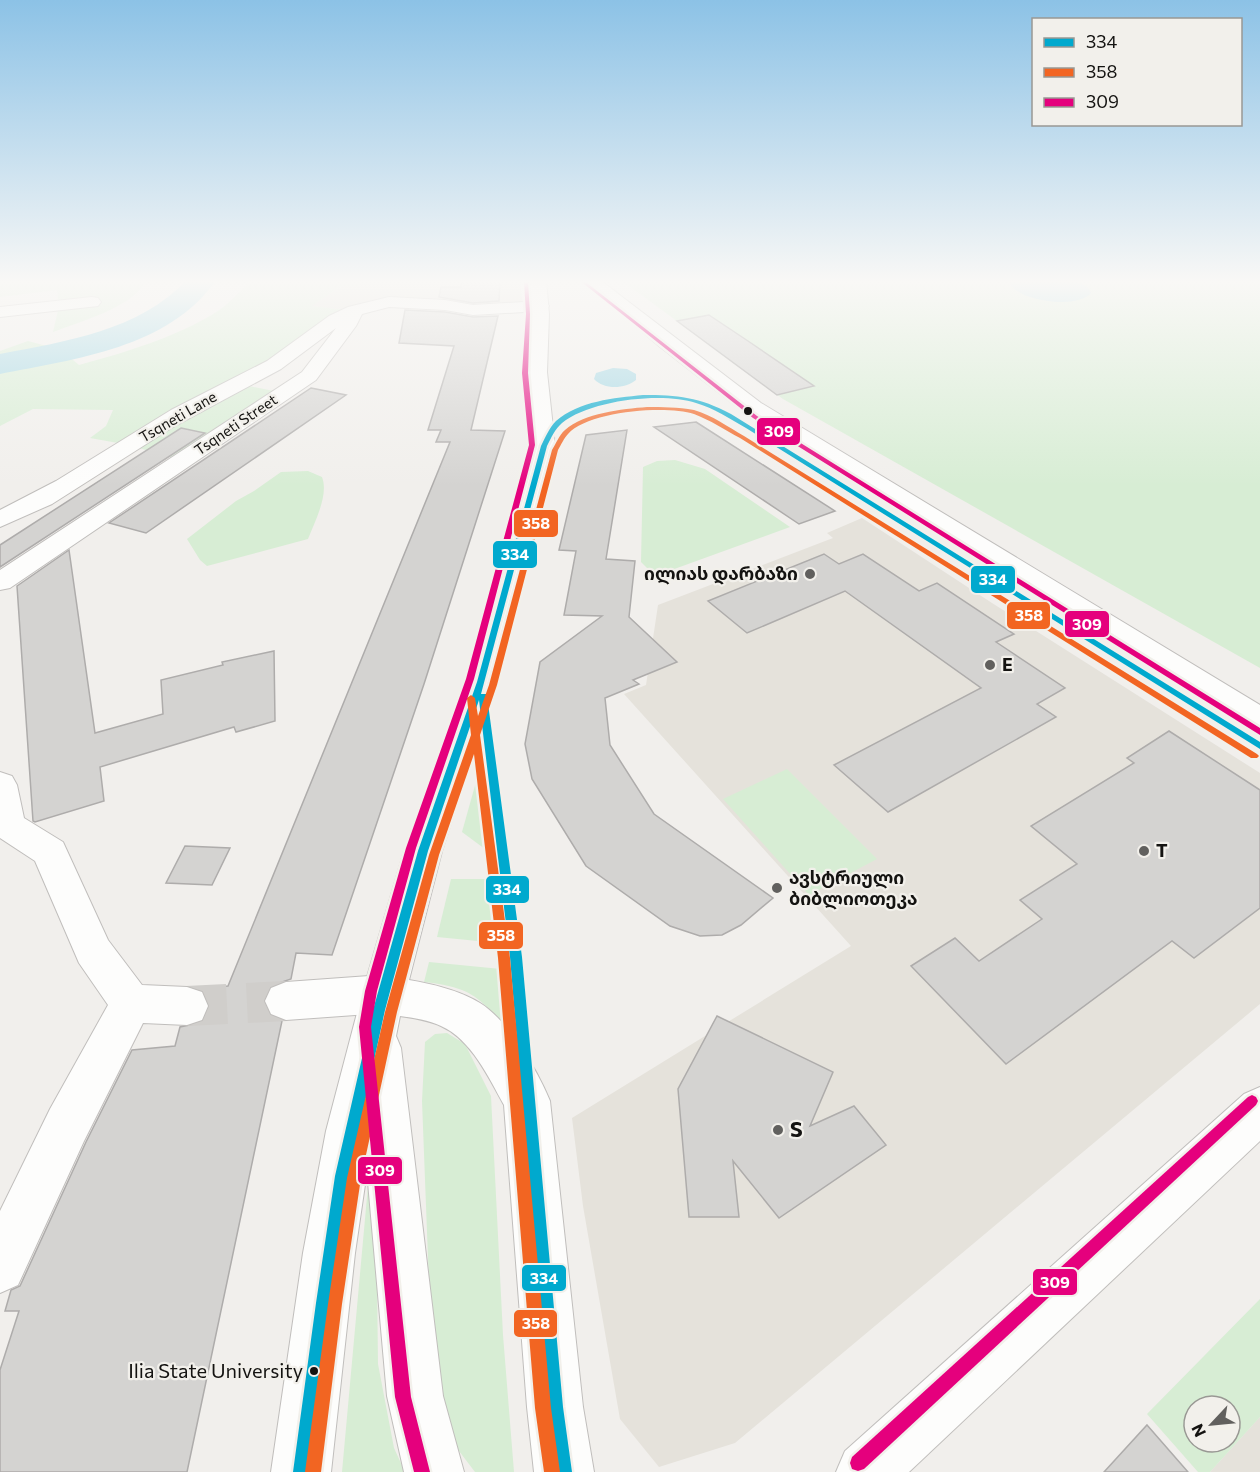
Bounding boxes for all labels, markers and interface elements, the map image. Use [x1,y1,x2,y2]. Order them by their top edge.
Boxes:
legend [1032,18,1242,126]
text: 334 [1086,30,1117,52]
text: 358 [1086,60,1118,82]
text: 309 [1086,90,1119,112]
street label: Tsqneti Lane [136,387,219,446]
street label: Tsqneti Street [191,390,280,458]
unlabelled marker [742,405,754,417]
line badge: 309 [756,417,801,446]
text: 309 [764,421,794,440]
line badge: 358 [513,509,559,538]
text: 358 [522,513,550,532]
line badge: 334 [492,540,538,569]
text: 334 [501,544,529,563]
place label: ილიას დარბაზი [644,562,798,585]
line badge: 334 [970,565,1016,594]
marker: ილიას დარბაზი [803,567,817,581]
text: 334 [979,569,1007,588]
line badge: 358 [1006,601,1051,630]
text: 358 [1015,605,1043,624]
line badge: 309 [1064,610,1110,638]
text: 309 [1072,614,1102,633]
place label: E [1002,653,1013,675]
marker: E [983,658,997,672]
place label: T [1156,839,1168,861]
marker: T [1137,844,1151,858]
place label: ავსტრიული ბიბლიოთეკა [789,866,918,910]
line badge: 334 [485,875,530,904]
text: 334 [493,879,521,898]
marker: ავსტრიული ბიბლიოთეკა [770,881,784,895]
line badge: 358 [478,921,524,950]
text: 358 [487,925,515,944]
place label: S [790,1116,803,1141]
marker: S [771,1123,785,1137]
line badge: 309 [357,1156,403,1185]
text: 309 [365,1160,395,1179]
line badge: 334 [521,1264,567,1292]
text: 334 [530,1268,558,1287]
line badge: 309 [1032,1268,1078,1296]
text: 309 [1040,1272,1070,1291]
line badge: 358 [513,1309,558,1338]
text: 358 [522,1313,550,1332]
place label: Ilia State University [128,1358,303,1382]
marker: Ilia State University [308,1365,320,1377]
north arrow [1182,1394,1242,1454]
text: N [1187,1421,1209,1440]

